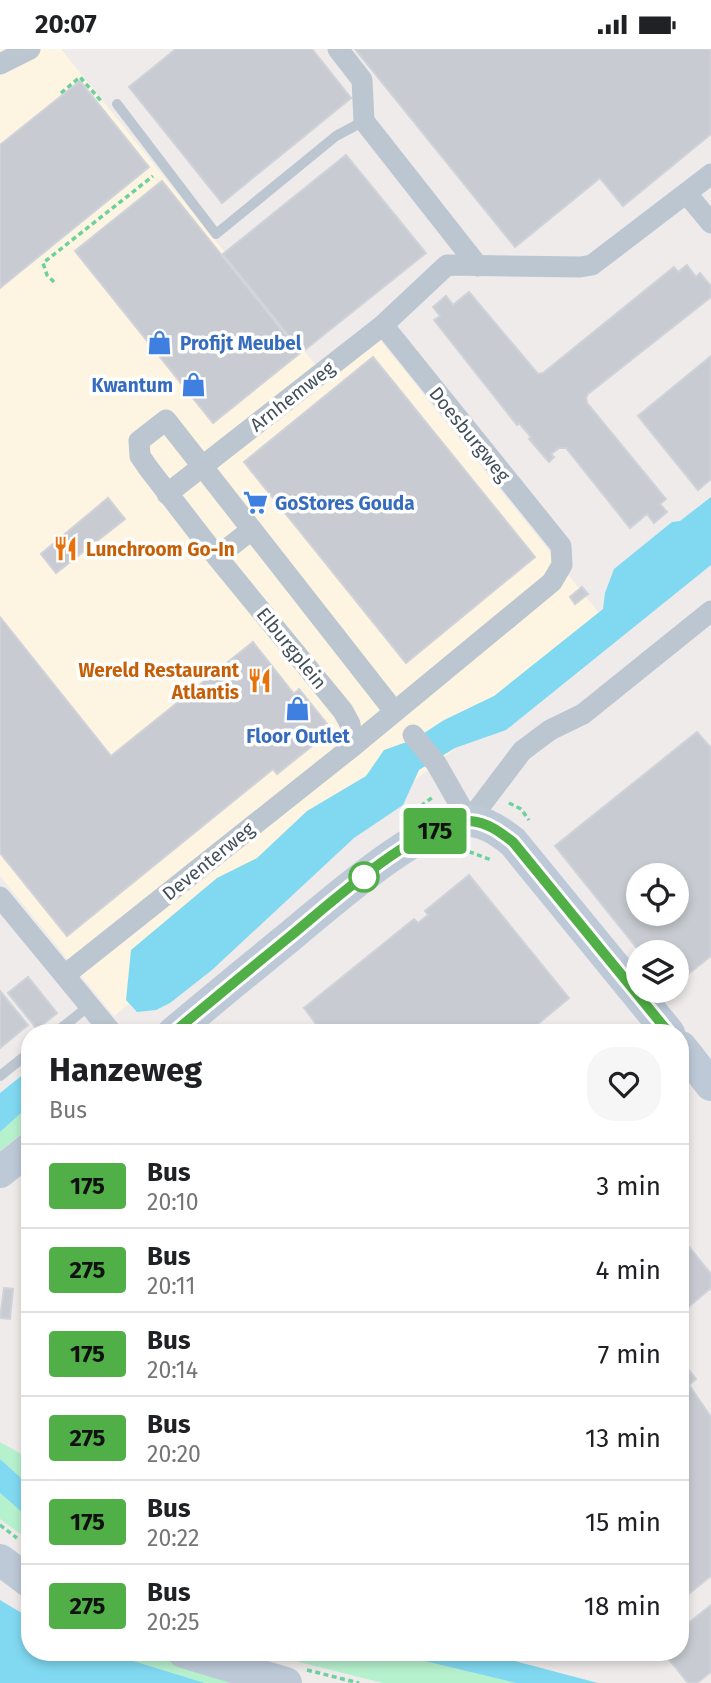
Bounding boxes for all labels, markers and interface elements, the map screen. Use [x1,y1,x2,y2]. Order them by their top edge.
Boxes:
text: 20:07 [35,9,97,40]
shop icon: Profijt Meubel [146,329,174,357]
place label: Profijt Meubel [180,332,302,355]
street label: Arnhemweg [245,356,339,437]
shop icon: Kwantum [179,371,207,399]
place label: Kwantum [92,374,173,397]
street label: Doesburgweg [424,382,515,487]
supermarket icon: GoStores Gouda [241,489,269,517]
place label: GoStores Gouda [275,492,415,515]
restaurant icon: Lunchroom Go-In [52,535,80,563]
place label: Lunchroom Go-In [86,538,235,561]
street label: Elburgplein [252,603,332,694]
place label: Wereld Restaurant Atlantis [78,659,240,704]
restaurant icon: Wereld Restaurant Atlantis [245,667,273,695]
shop icon: Floor Outlet [284,694,312,722]
place label: Floor Outlet [246,725,350,748]
line badge: 175 [395,808,475,854]
street label: Deventerweg [158,817,259,905]
text: 175 [418,817,452,845]
unlabelled marker [349,862,379,892]
map controls [626,863,689,1003]
button: locate [626,863,689,926]
button: layers [626,940,689,1003]
button: heart [587,1047,661,1121]
text: Hanzeweg [49,1050,202,1090]
text: Bus [49,1096,87,1124]
text: Bus [147,1157,190,1188]
text: 3 min [596,1171,661,1202]
text: 175 [70,1172,105,1200]
text: 20:10 [147,1188,199,1216]
text: Bus [147,1241,190,1272]
text: 4 min [595,1255,661,1286]
text: 275 [70,1256,105,1284]
text: 20:11 [147,1272,195,1300]
text: Bus [147,1325,190,1356]
text: 7 min [598,1339,661,1370]
text: 175 [70,1340,105,1368]
text: 20:14 [147,1356,198,1384]
text: Bus [147,1409,190,1440]
text: 13 min [585,1423,661,1454]
text: 275 [70,1424,105,1452]
text: 20:20 [147,1440,201,1468]
text: Bus [147,1493,190,1524]
text: 15 min [585,1507,661,1538]
text: 175 [70,1508,105,1536]
text: 20:22 [147,1524,200,1552]
text: Bus [147,1577,190,1608]
text: 18 min [584,1591,661,1622]
text: 275 [70,1592,105,1620]
text: 20:25 [147,1608,200,1636]

